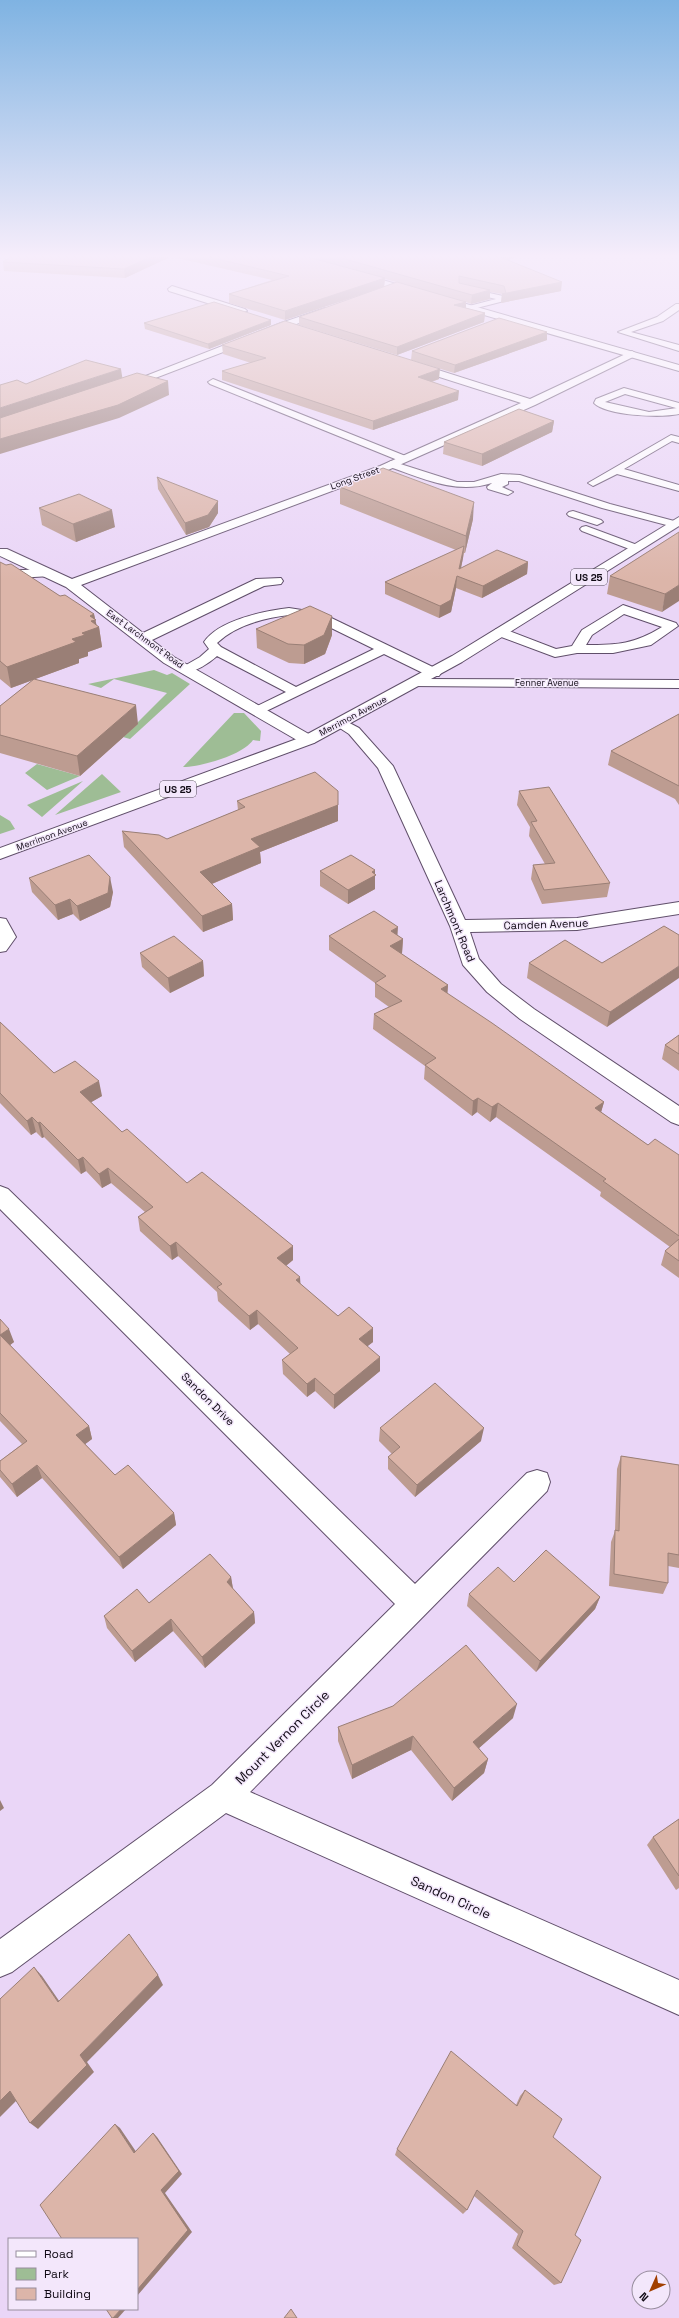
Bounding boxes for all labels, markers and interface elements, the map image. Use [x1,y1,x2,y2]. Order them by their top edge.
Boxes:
street label: Long Street [329,464,381,492]
road number: US 25 [571,569,607,585]
street label: East Larchmont Road [104,607,186,671]
street label: Fenner Avenue [515,677,579,689]
street label: Merrimon Avenue [317,693,389,739]
road number: US 25 [160,781,196,797]
street label: Merrimon Avenue [15,817,89,853]
street label: Larchmont Road [431,878,479,964]
street label: Camden Avenue [503,916,589,932]
street label: Sandon Drive [178,1369,238,1429]
street label: Mount Vernon Circle [232,1687,333,1788]
street label: Sandon Circle [408,1872,494,1923]
legend [8,2238,138,2310]
text: Road [44,2246,73,2262]
text: Park [44,2266,69,2282]
north arrow [631,2270,671,2310]
text: Building [44,2286,91,2302]
text: N [636,2290,651,2305]

